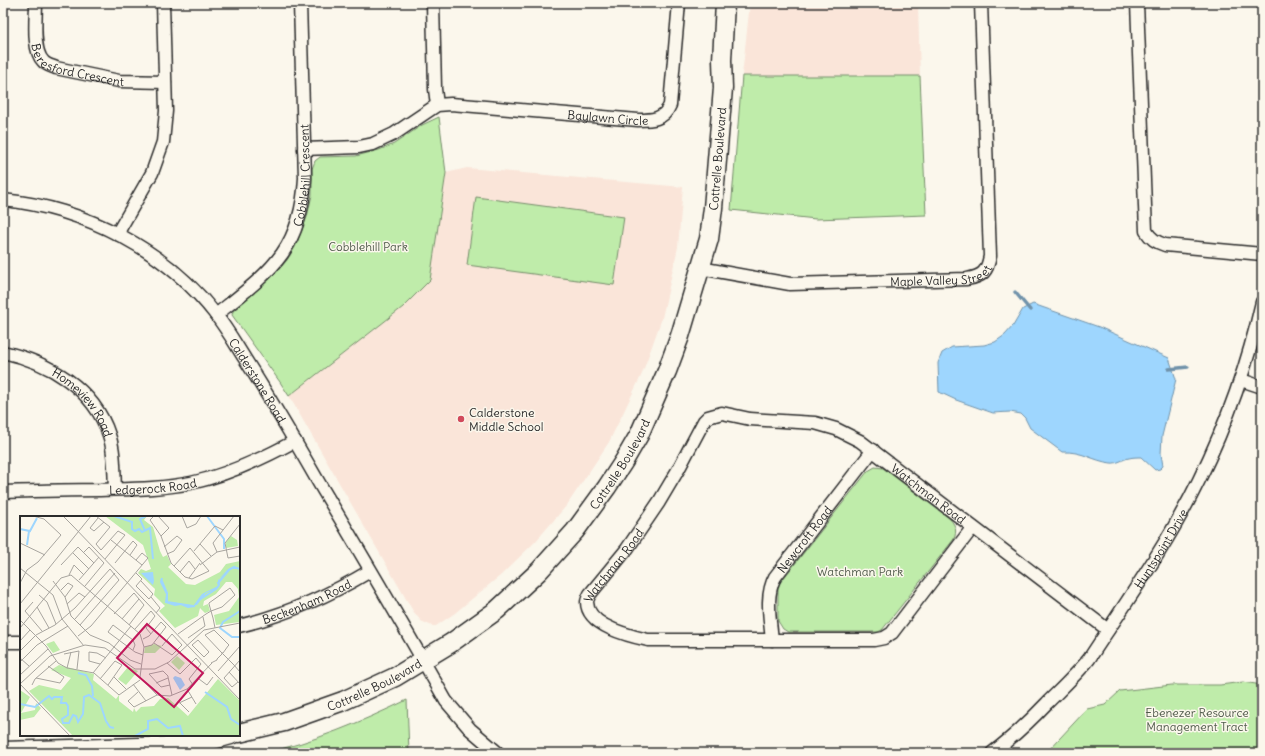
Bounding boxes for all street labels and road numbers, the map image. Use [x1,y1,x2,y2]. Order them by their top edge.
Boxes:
street label: Beresford Crescent [29,42,124,89]
street label: Baylawn Circle [567,107,649,128]
street label: Cottrelle Boulevard [705,107,729,211]
street label: Cobblehill Crescent [289,124,313,228]
street label: Maple Valley Street [890,262,994,289]
street label: Calderstone Road [226,335,290,425]
street label: Homeview Road [50,364,116,438]
street label: Cottrelle Boulevard [586,417,653,512]
street label: Watchman Road [888,460,969,527]
street label: Ledgerock Road [109,474,198,497]
street label: Newcroft Road [774,503,835,576]
street label: Huntspoint Drive [1130,506,1190,591]
street label: Watchman Road [580,525,646,604]
street label: Beckenham Road [260,576,354,627]
street label: Cottrelle Boulevard [325,655,424,714]

